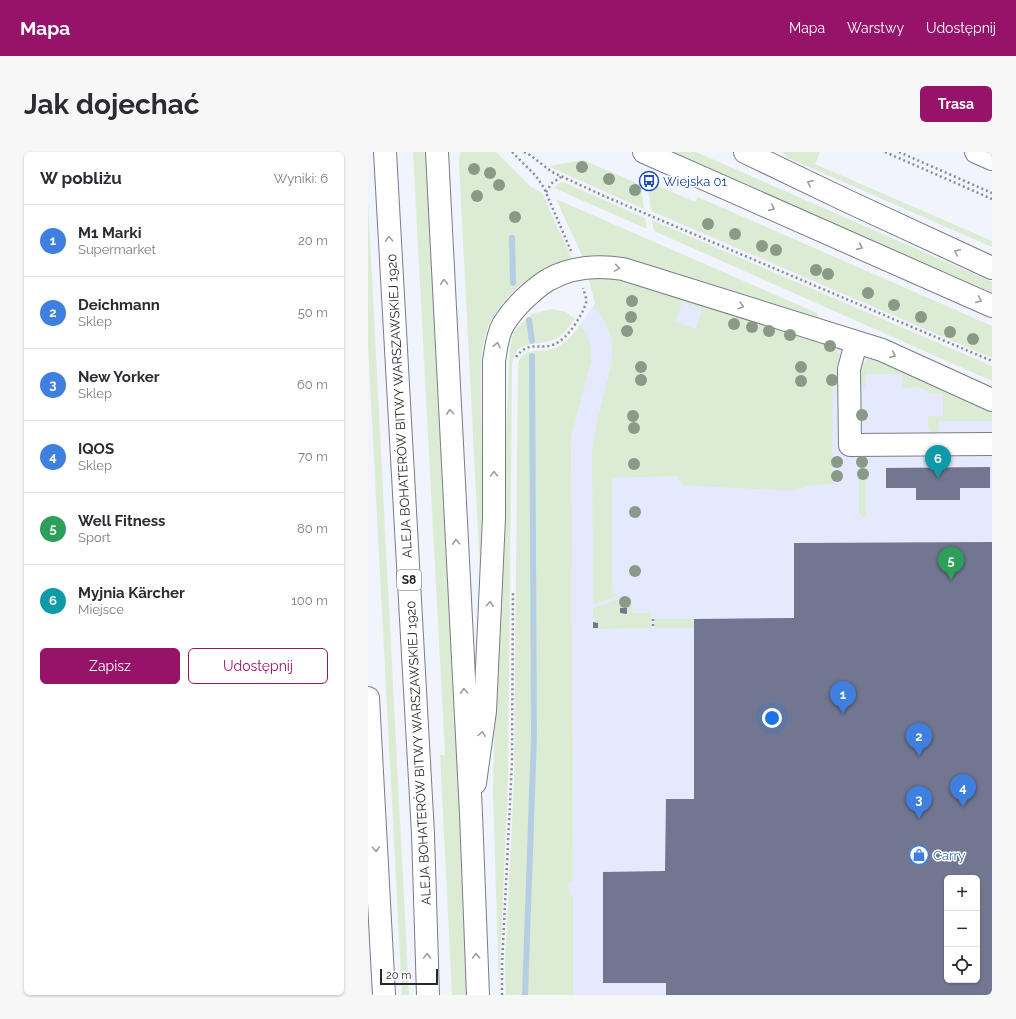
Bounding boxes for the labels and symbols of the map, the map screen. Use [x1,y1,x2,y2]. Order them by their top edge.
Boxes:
bus stop icon: Wiejska 01 [638,170,660,192]
place label: Wiejska 01 [663,174,727,189]
one-way arrow [807,180,814,188]
one-way arrow [767,203,775,211]
one-way arrow [385,236,394,242]
one-way arrow [856,242,863,250]
one-way arrow [953,249,961,257]
street label: ALEJA BOHATERÓW BITWY WARSZAWSKIEJ 1920 [384,253,415,559]
one-way arrow [614,263,620,272]
one-way arrow [439,279,448,285]
one-way arrow [974,295,982,303]
one-way arrow [737,301,744,310]
one-way arrow [492,342,500,348]
one-way arrow [890,351,897,359]
one-way arrow [446,409,454,415]
pin: 6 [925,445,951,478]
one-way arrow [490,471,498,477]
one-way arrow [452,539,461,545]
pin: 5 [938,547,964,580]
road number: S8 [397,570,421,590]
street label: ALEJA BOHATERÓW BITWY WARSZAWSKIEJ 1920 [403,600,434,906]
one-way arrow [485,601,494,607]
pin: 1 [830,681,856,714]
one-way arrow [460,688,468,694]
your location [762,708,782,728]
pin: 2 [906,723,932,756]
one-way arrow [477,731,486,737]
pin: 4 [950,774,976,807]
pin: 3 [906,786,932,819]
shop icon: Carry [908,844,930,866]
one-way arrow [372,846,380,852]
place label: Carry [933,848,965,863]
one-way arrow [423,953,431,959]
one-way arrow [472,953,480,959]
scale bar [380,967,438,986]

